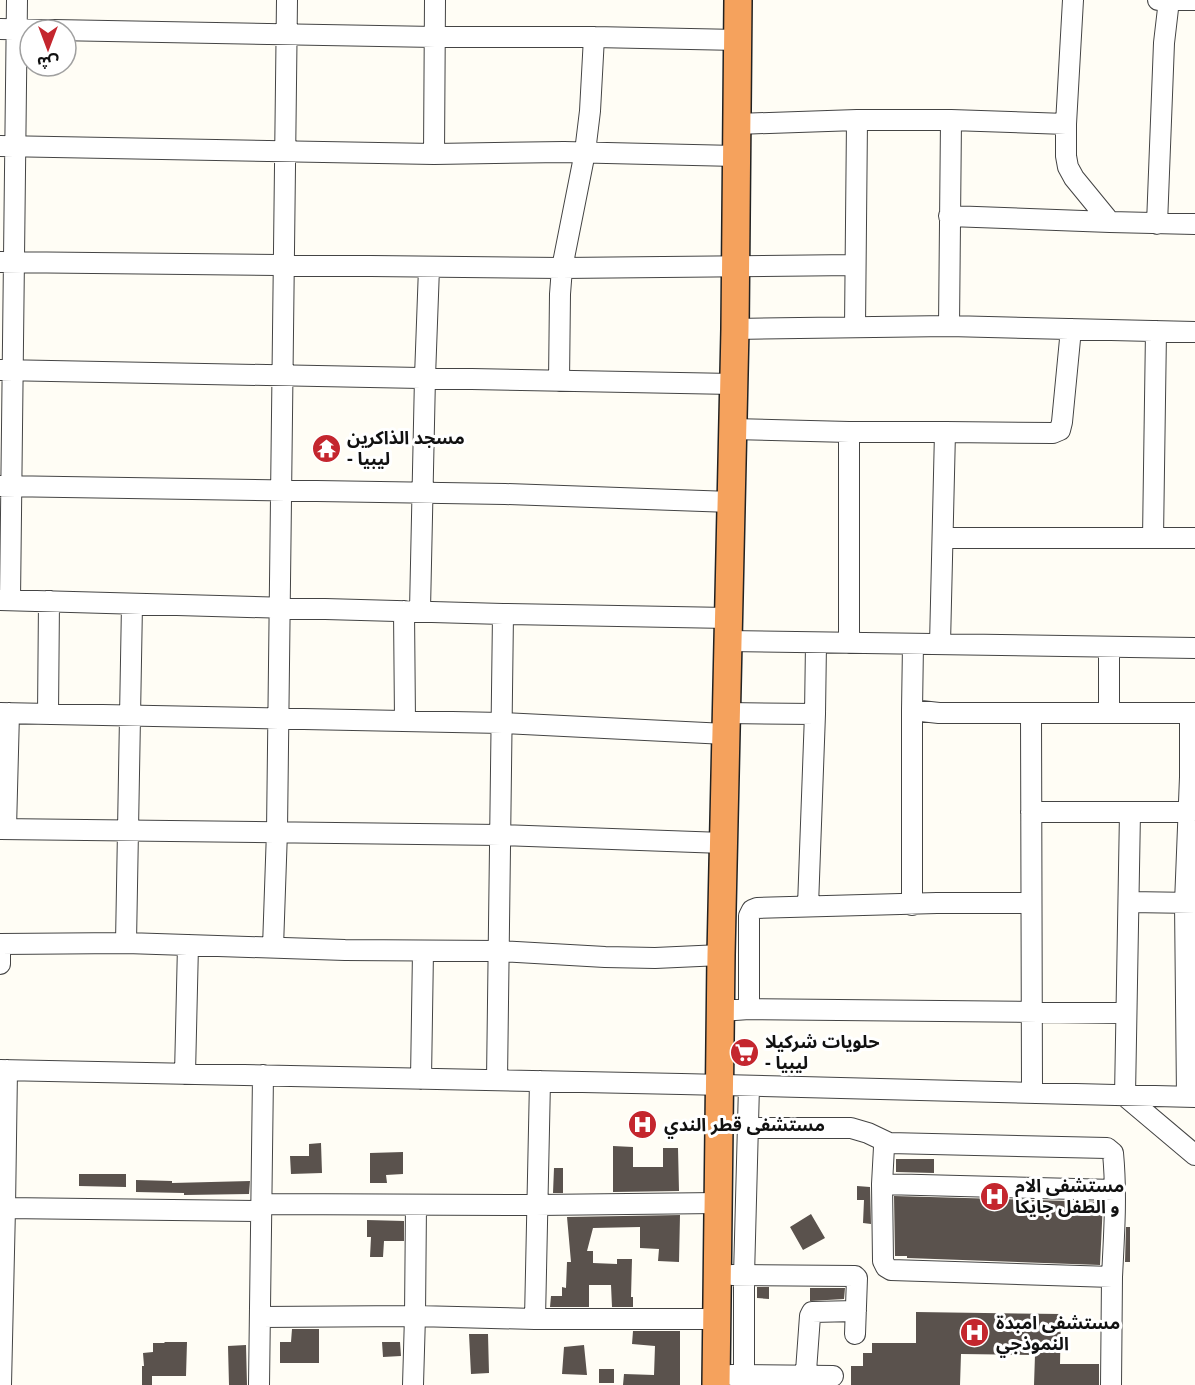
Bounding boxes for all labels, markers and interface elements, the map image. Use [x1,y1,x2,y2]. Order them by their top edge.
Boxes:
north arrow [18,18,78,78]
text: ش [37,45,59,79]
place label: مسجد الذاكرين - ليبيا [347,419,465,478]
temple icon: مسجد الذاكرين - ليبيا [310,432,342,464]
place label: حلويات شركيلا - ليبيا [765,1023,880,1082]
supermarket icon: حلويات شركيلا - ليبيا [728,1036,760,1068]
place label: مستشفى قطر الندي [664,1106,825,1144]
hospital icon: مستشفى قطر الندي [627,1109,659,1141]
place label: مستشفى الام و الطفل جايكا [1015,1167,1124,1226]
hospital icon: مستشفى الام و الطفل جايكا [978,1180,1010,1212]
place label: مستشفى امبدة النموذجي [996,1304,1120,1363]
hospital icon: مستشفى امبدة النموذجي [959,1317,991,1349]

